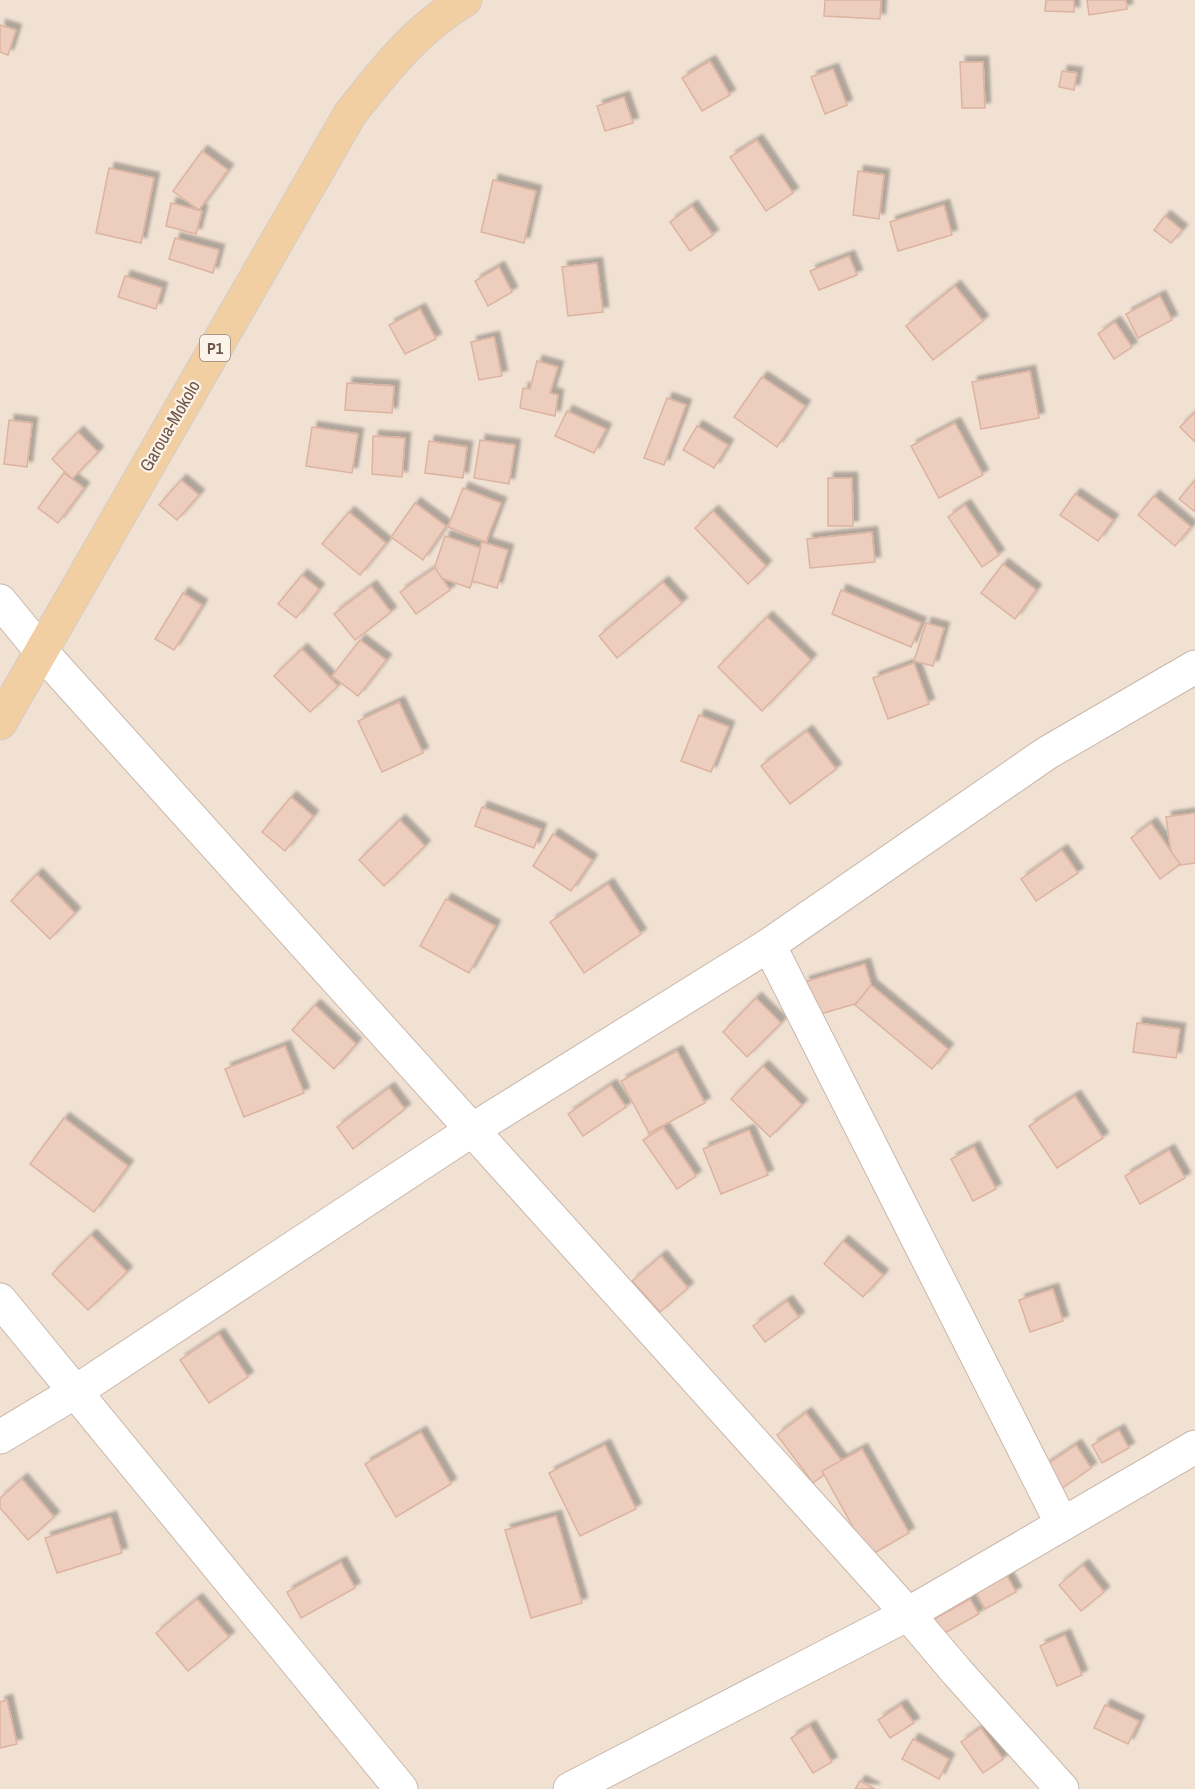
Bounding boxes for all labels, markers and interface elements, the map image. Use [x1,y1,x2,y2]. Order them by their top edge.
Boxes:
road number: P1 [200,335,230,361]
street label: Garoua-Mokolo [133,375,206,476]

